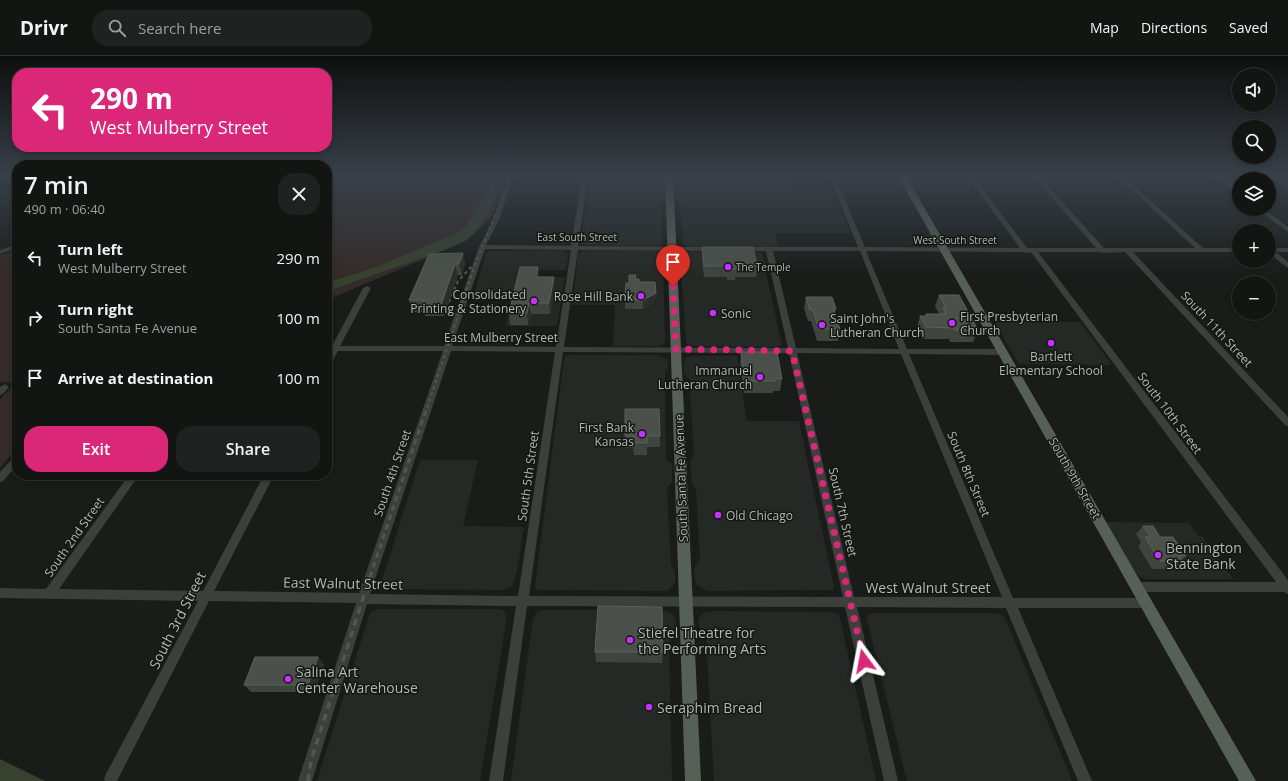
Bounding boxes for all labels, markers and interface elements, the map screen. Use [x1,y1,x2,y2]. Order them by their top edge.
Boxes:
search box [92,10,372,46]
text: Drivr [20,15,68,41]
icon: search [106,17,128,39]
text: Search here [138,18,222,38]
text: Map [1090,18,1119,37]
text: Directions [1141,18,1207,37]
text: Saved [1229,18,1268,37]
map controls [1232,68,1276,320]
button: sound [1232,68,1276,112]
text: 290 m [90,79,173,117]
icon: left [24,84,76,136]
text: West Mulberry Street [90,115,268,139]
button: search [1232,120,1276,164]
text: 7 min [24,168,89,201]
button: layers [1232,172,1276,216]
button: close [278,173,320,215]
text: 490 m · 06:40 [24,200,105,218]
button: + [1232,224,1276,268]
street label: East South Street [537,230,617,244]
street label: West South Street [913,233,997,247]
text: Turn left [58,239,123,259]
pin [656,245,690,286]
icon: left [24,247,46,269]
text: 290 m [276,248,320,268]
icon: arrive [662,251,684,273]
text: West Mulberry Street [58,259,187,277]
place label: The Temple [736,260,791,274]
marker: The Temple [723,262,733,272]
button: − [1232,276,1276,320]
place label: Consolidated Printing & Stationery [410,286,527,317]
street label: South 11th Street [1177,287,1257,371]
place label: Rose Hill Bank [554,288,634,305]
marker: Rose Hill Bank [636,291,646,301]
marker: Consolidated Printing & Stationery [529,296,539,306]
text: Turn right [58,299,133,319]
place label: Sonic [721,305,751,322]
icon: right [24,307,46,329]
text: 100 m [276,308,320,328]
marker: Sonic [708,308,718,318]
place label: First Presbyterian Church [960,308,1058,339]
place label: Saint John's Lutheran Church [830,310,924,341]
marker: First Presbyterian Church [947,318,957,328]
text: South Santa Fe Avenue [58,319,197,337]
marker: Saint John's Lutheran Church [817,320,827,330]
street label: East Mulberry Street [444,329,558,346]
marker: Bartlett Elementary School [1046,338,1056,348]
place label: Bartlett Elementary School [999,348,1103,379]
place label: Immanuel Lutheran Church [658,362,752,393]
icon: arrive [24,367,46,389]
text: Arrive at destination [58,368,213,388]
text: 100 m [276,368,320,388]
street label: South 10th Street [1134,369,1206,457]
marker: Immanuel Lutheran Church [755,372,765,382]
street label: South Santa Fe Avenue [670,413,692,542]
place label: First Bank Kansas [579,419,635,450]
button: Exit [24,426,168,472]
button: Share [176,426,320,472]
street label: South 4th Street [369,427,415,519]
marker: First Bank Kansas [637,429,647,439]
street label: South 8th Street [943,429,995,519]
street label: South 5th Street [513,430,543,522]
street label: South 9th Street [1045,434,1105,522]
street label: South 7th Street [824,466,862,558]
street label: South 2nd Street [40,494,108,580]
place label: Old Chicago [726,507,793,524]
marker: Old Chicago [713,510,723,520]
place label: Bennington State Bank [1166,538,1242,573]
marker: Bennington State Bank [1153,550,1163,560]
street label: South 3rd Street [144,568,210,672]
street label: East Walnut Street [283,572,403,594]
street label: West Walnut Street [865,578,991,597]
place label: Stiefel Theatre for the Performing Arts [638,623,767,658]
marker: Stiefel Theatre for the Performing Arts [625,635,635,645]
position arrow [843,640,885,682]
place label: Salina Art Center Warehouse [296,662,418,697]
marker: Salina Art Center Warehouse [283,674,293,684]
place label: Seraphim Bread [657,698,762,717]
marker: Seraphim Bread [644,702,654,712]

